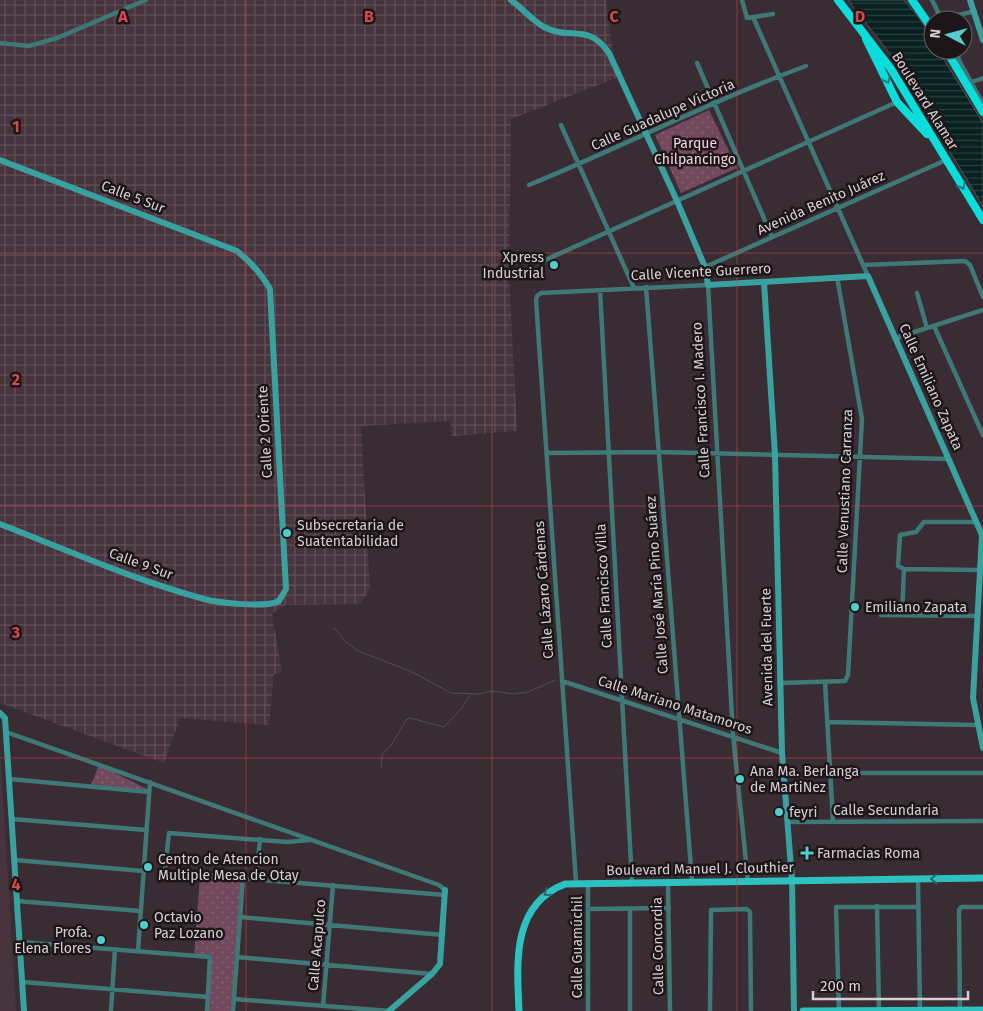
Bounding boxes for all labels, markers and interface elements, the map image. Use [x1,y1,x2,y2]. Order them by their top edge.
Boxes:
text: A [117,7,128,26]
text: B [364,7,374,26]
text: C [609,7,619,26]
text: D [855,7,865,26]
north arrow [923,10,973,60]
text: N [927,28,945,39]
street label: Boulevard Alamar [888,49,962,154]
one-way arrow [881,75,891,84]
street label: Calle Guadalupe Victoria [589,76,737,154]
text: 1 [12,117,20,136]
park label: Parque Chilpancingo [654,135,736,168]
street label: Avenida Benito Juárez [754,167,888,239]
street label: Calle 5 Sur [99,177,168,217]
one-way arrow [955,181,965,190]
place label: Xpress Industrial [483,249,544,282]
marker: Xpress Industrial [548,259,560,271]
street label: Calle Vicente Guerrero [630,260,772,284]
street label: Calle Emiliano Zapata [895,321,967,453]
street label: Calle Francisco I. Madero [688,322,714,478]
text: 2 [12,370,20,389]
street label: Calle 2 Oriente [254,385,276,479]
street label: Calle Venustiano Carranza [834,409,856,573]
street label: Calle José María Pino Suárez [642,495,672,675]
place label: Subsecretaria de Suatentabilidad [297,517,404,550]
street label: Calle Lázaro Cárdenas [531,520,557,659]
street label: Calle Francisco Villa [592,523,616,649]
marker: Subsecretaria de Suatentabilidad [281,527,293,539]
street label: Calle 9 Sur [107,545,176,584]
street label: Avenida del Fuerte [757,588,777,706]
place label: Emiliano Zapata [865,599,967,616]
marker: Emiliano Zapata [849,601,861,613]
text: 3 [11,623,20,642]
street label: Calle Mariano Matamoros [596,672,755,738]
place label: Ana Ma. Berlanga de MartiNez [750,763,859,796]
marker: Ana Ma. Berlanga de MartiNez [734,773,746,785]
street label: Calle Secundaria [833,802,939,819]
place label: feyri [789,804,817,821]
marker: feyri [773,806,785,818]
place label: Farmacias Roma [817,845,920,862]
marker: Farmacias Roma [801,847,813,859]
place label: Centro de Atencion Multiple Mesa de Otay [158,851,299,884]
street label: Boulevard Manuel J. Clouthier [606,859,795,879]
marker: Centro de Atencion Multiple Mesa de Otay [142,861,154,873]
one-way arrow [930,874,938,884]
text: 4 [11,875,21,894]
one-way arrow [544,888,553,896]
street label: Calle Guamúchil [569,896,586,998]
street label: Calle Concordia [649,897,667,995]
street label: Calle Acapulco [305,898,329,992]
place label: Octavio Paz Lozano [154,909,223,942]
marker: Octavio Paz Lozano [138,919,150,931]
place label: Profa. Elena Flores [14,924,91,957]
marker: Profa. Elena Flores [95,934,107,946]
scale bar [813,968,968,1000]
text: 200 m [820,977,861,995]

